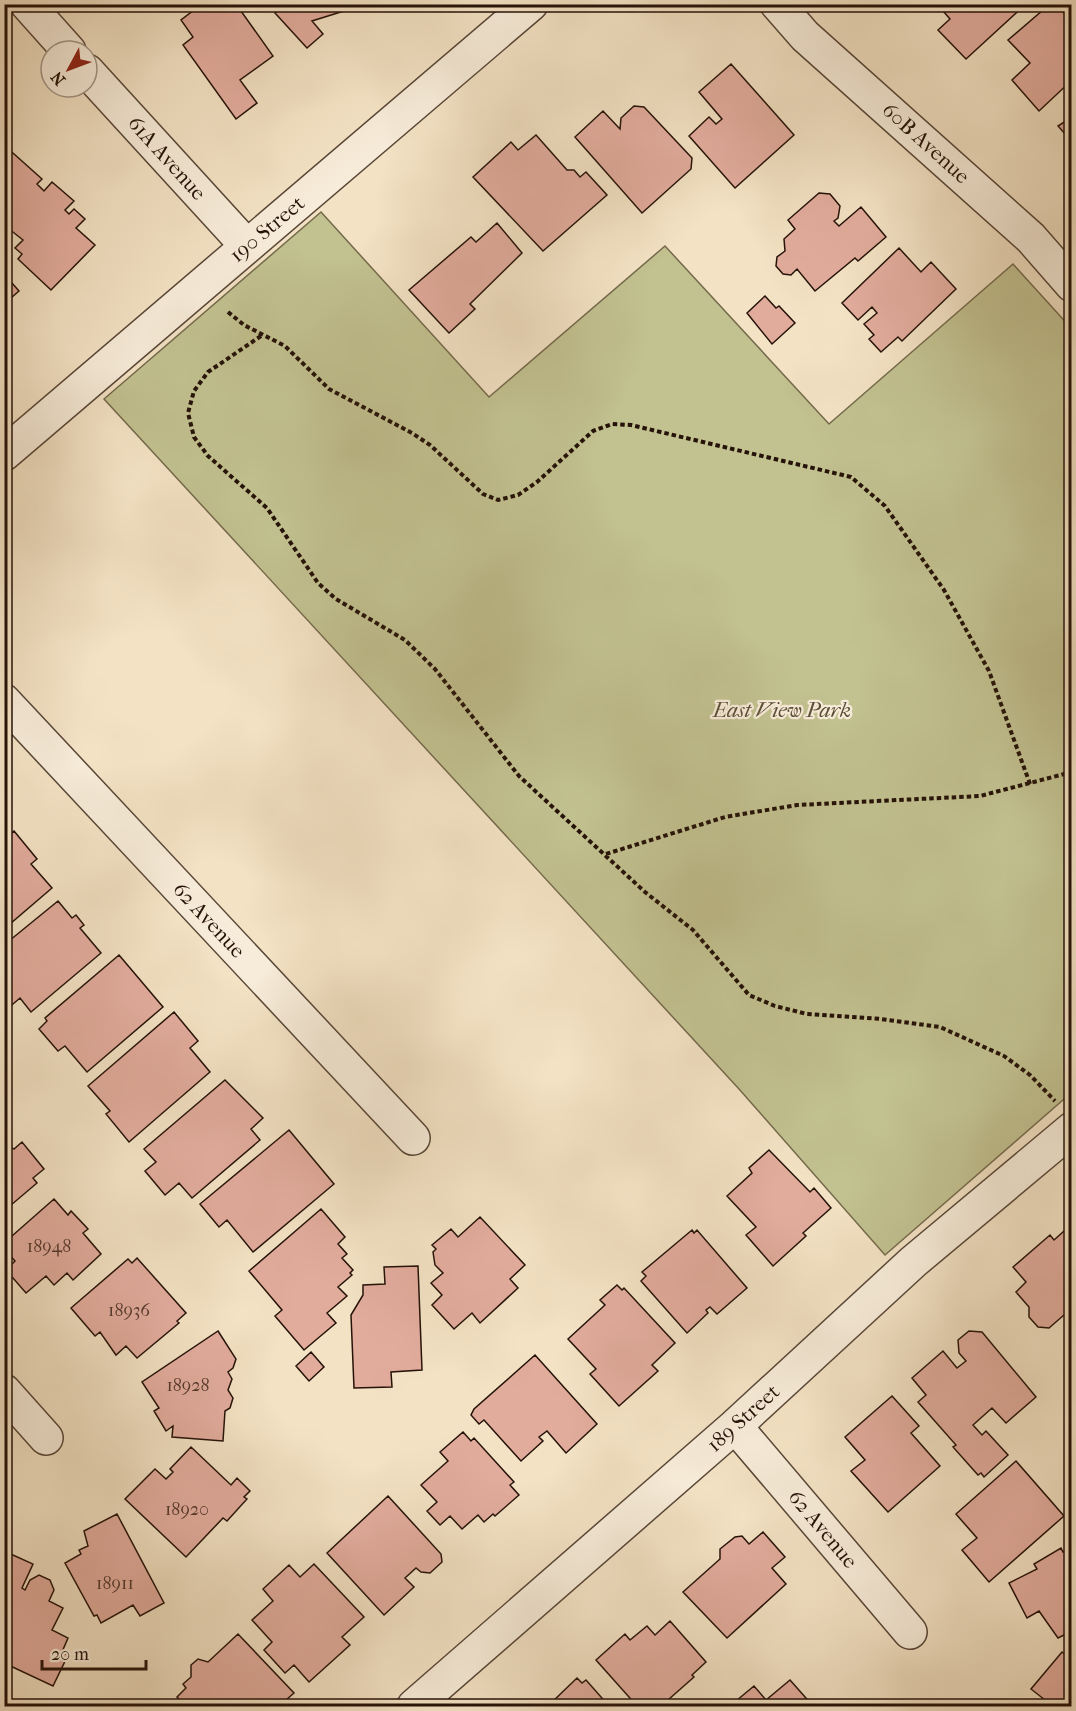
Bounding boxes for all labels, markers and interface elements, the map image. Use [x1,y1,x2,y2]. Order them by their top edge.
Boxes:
north arrow [39,39,99,99]
text: N [46,67,69,89]
street label: 60B Avenue [878,98,974,188]
street label: 61A Avenue [123,111,211,205]
street label: 190 Street [225,191,310,267]
park label: East View Park [711,698,851,722]
street label: 62 Avenue [168,877,250,963]
house number: 18948 [27,1236,71,1257]
house number: 18936 [108,1300,150,1321]
house number: 18928 [166,1375,210,1396]
street label: 189 Street [702,1379,784,1457]
street label: 62 Avenue [783,1485,863,1573]
house number: 18920 [165,1499,209,1520]
house number: 18911 [96,1573,134,1594]
scale bar [42,1633,146,1671]
text: 20 m [51,1644,89,1665]

